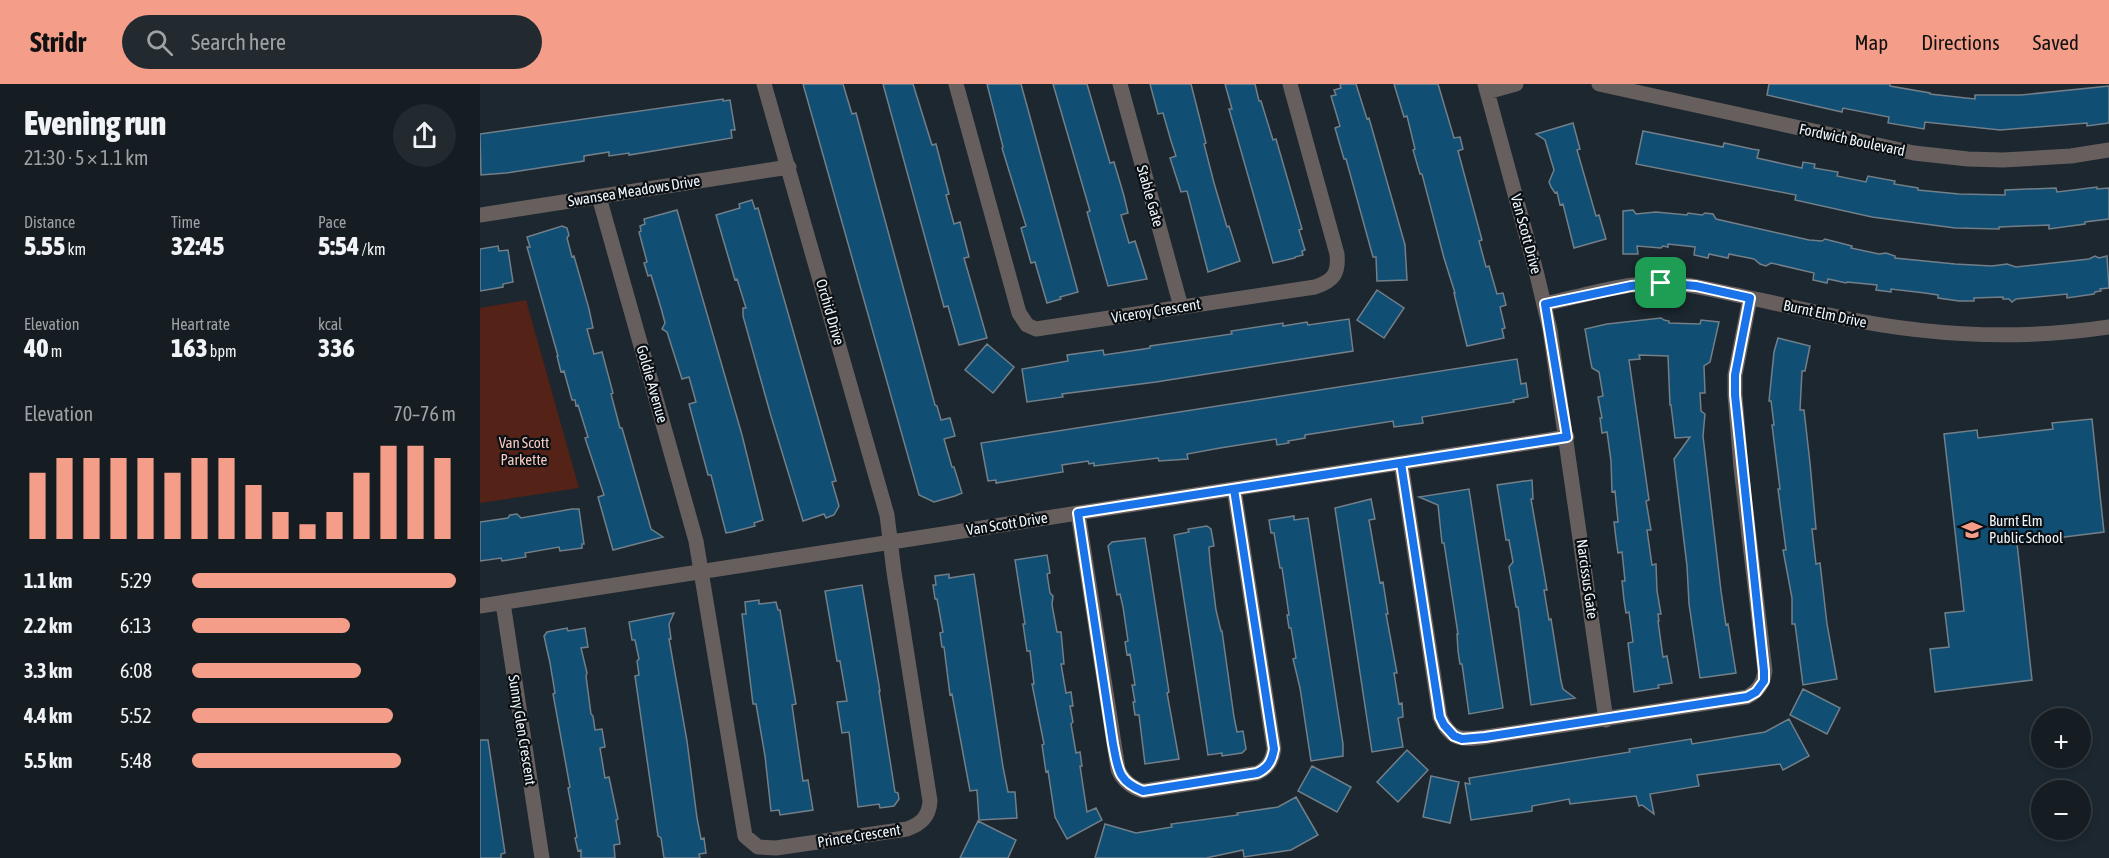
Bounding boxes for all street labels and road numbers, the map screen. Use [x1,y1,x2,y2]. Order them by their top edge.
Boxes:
street label: Fordwich Boulevard [1797,120,1907,159]
street label: Stable Gate [1134,163,1167,229]
street label: Swansea Meadows Drive [567,172,701,209]
street label: Van Scott Drive [1508,192,1545,276]
street label: Orchid Drive [813,277,848,347]
street label: Viceroy Crescent [1110,295,1202,326]
street label: Burnt Elm Drive [1782,296,1869,331]
street label: Goldie Avenue [633,343,672,425]
street label: Van Scott Drive [965,509,1049,538]
street label: Narcissus Gate [1573,538,1602,620]
street label: Sunny Glen Crescent [505,674,540,786]
street label: Prince Crescent [816,821,902,850]

